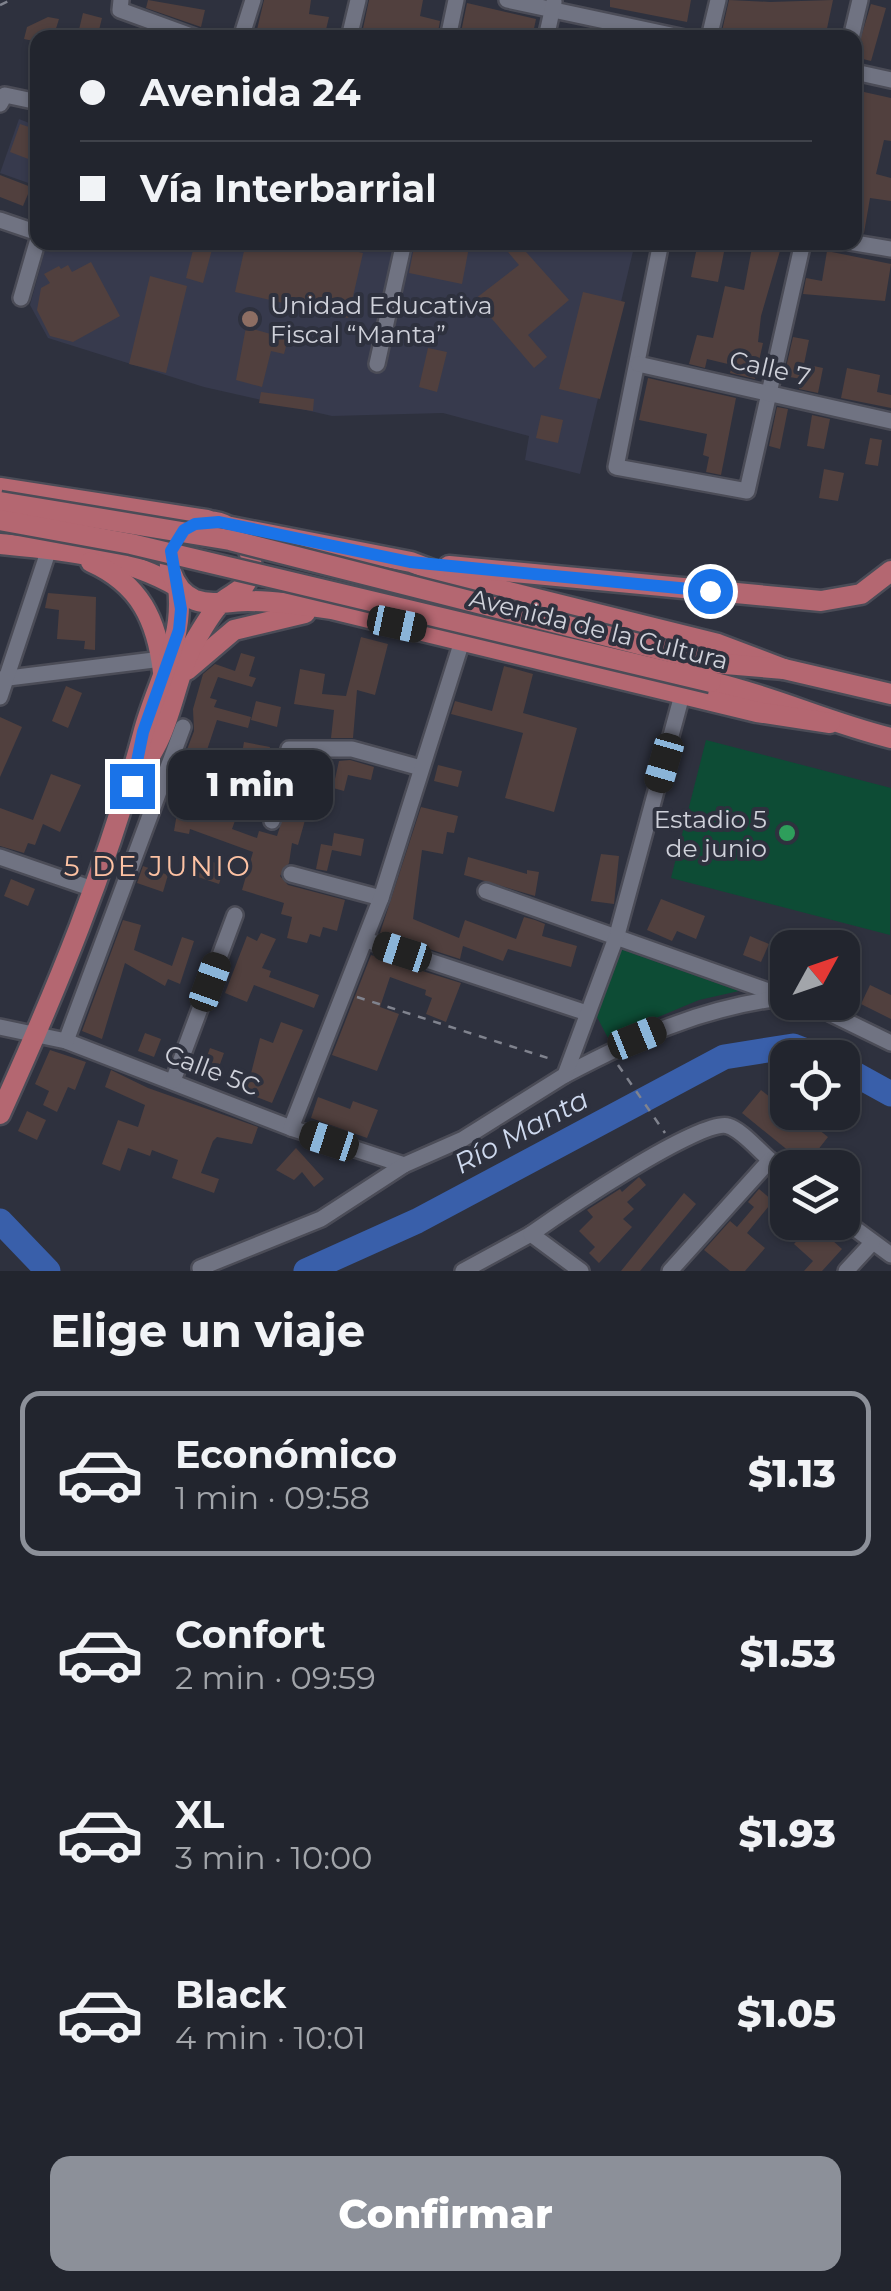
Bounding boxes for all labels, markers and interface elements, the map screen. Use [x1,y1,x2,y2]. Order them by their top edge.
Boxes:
text: Avenida 24 [140,69,361,116]
text: Vía Interbarrial [140,165,437,212]
place label: Unidad Educativa Fiscal “Manta” [270,290,492,349]
marker: Unidad Educativa Fiscal “Manta” [239,308,261,330]
street label: Calle 7 [727,344,813,392]
route start [688,569,733,614]
street label: Avenida de la Cultura [467,582,731,676]
car [365,603,429,645]
car [641,730,687,796]
callout: 1 min [167,751,332,821]
route end [110,764,155,809]
text: 1 min [206,765,295,804]
place label: Estadio 5 de junio [654,804,767,863]
marker: Estadio 5 de junio [776,822,798,844]
district label: 5 DE JUNIO [64,849,252,883]
car [369,928,435,976]
north arrow [770,930,860,1020]
map controls [770,930,860,1240]
car [186,949,234,1015]
car [604,1013,670,1063]
street label: Calle 5C [160,1038,264,1102]
button: locate [770,1040,860,1130]
water label: Río Manta [448,1081,594,1181]
car [296,1117,362,1165]
button: layers [770,1150,860,1240]
text: Elige un viaje [50,1303,365,1358]
icon: car [55,1429,145,1519]
text: Económico [175,1431,397,1478]
text: $1.13 [748,1450,836,1497]
text: 1 min · 09:58 [175,1478,370,1517]
icon: car [55,1609,145,1699]
text: Confort [175,1611,326,1658]
text: $1.53 [740,1630,836,1677]
text: 2 min · 09:59 [175,1658,376,1697]
icon: car [55,1789,145,1879]
text: XL [175,1791,224,1838]
text: $1.93 [738,1810,836,1857]
text: 3 min · 10:00 [175,1838,372,1877]
icon: car [55,1969,145,2059]
text: Black [175,1971,286,2018]
text: $1.05 [737,1990,836,2037]
text: 4 min · 10:01 [175,2018,366,2057]
button: Confirmar [50,2156,841,2271]

